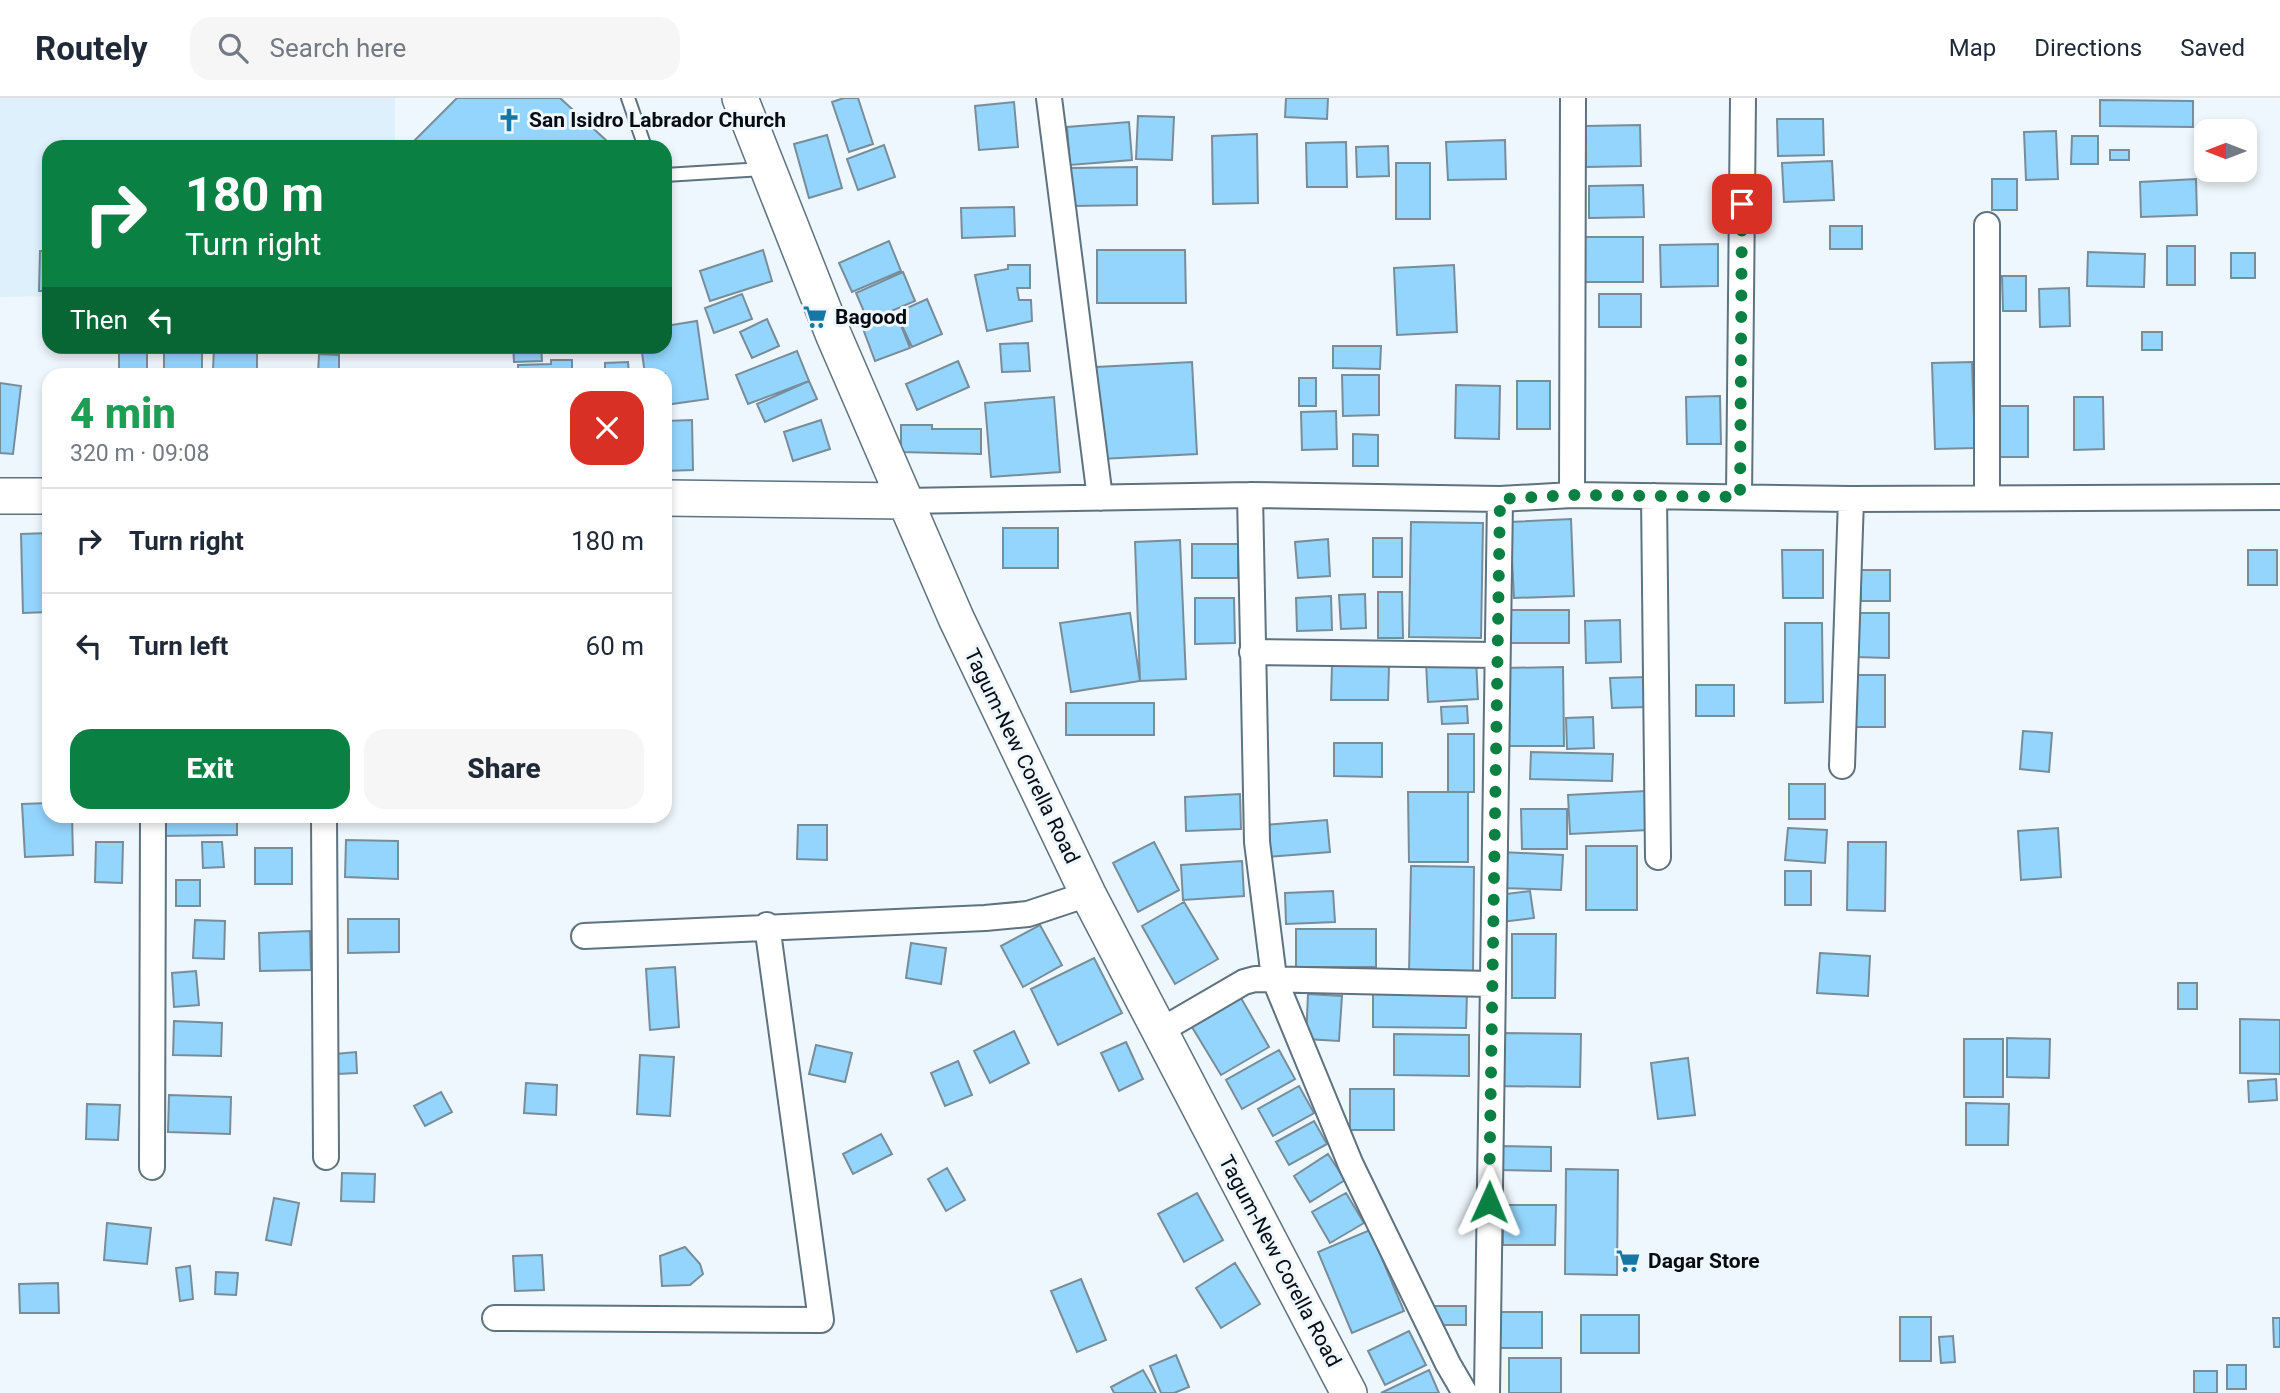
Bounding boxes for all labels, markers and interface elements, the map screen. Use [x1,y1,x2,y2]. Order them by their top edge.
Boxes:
search box [190,17,680,80]
text: Routely [35,29,148,68]
icon: search [214,29,252,67]
text: Search here [270,33,406,63]
text: Map [1949,34,1996,62]
text: Directions [2034,34,2142,62]
text: Saved [2180,34,2245,62]
church icon: San Isidro Labrador Church [495,106,523,134]
place label: San Isidro Labrador Church [529,108,786,132]
north arrow [2194,119,2258,182]
map controls [2194,119,2257,182]
text: 180 m [185,166,324,223]
icon: right [70,168,161,259]
pin [1712,174,1772,234]
icon: arrive [1723,185,1761,223]
text: Turn right [185,225,321,263]
icon: left [142,301,180,339]
supermarket icon: Bagood [801,303,829,331]
text: Then [70,305,128,335]
place label: Bagood [835,305,907,329]
text: 4 min [70,389,176,438]
button: close [570,391,644,465]
text: 320 m · 09:08 [70,440,209,467]
icon: right [70,522,108,560]
text: Turn right [129,526,244,556]
text: 180 m [571,526,644,556]
icon: left [70,627,108,665]
text: Turn left [129,631,228,661]
text: 60 m [586,631,644,661]
street label: Tagum-New Corella Road [959,645,1085,867]
button: Exit [70,729,350,809]
button: Share [364,729,644,809]
street label: Tagum-New Corella Road [1214,1151,1346,1371]
position arrow [1452,1165,1526,1239]
supermarket icon: Dagar Store [1614,1247,1642,1275]
place label: Dagar Store [1648,1249,1759,1273]

